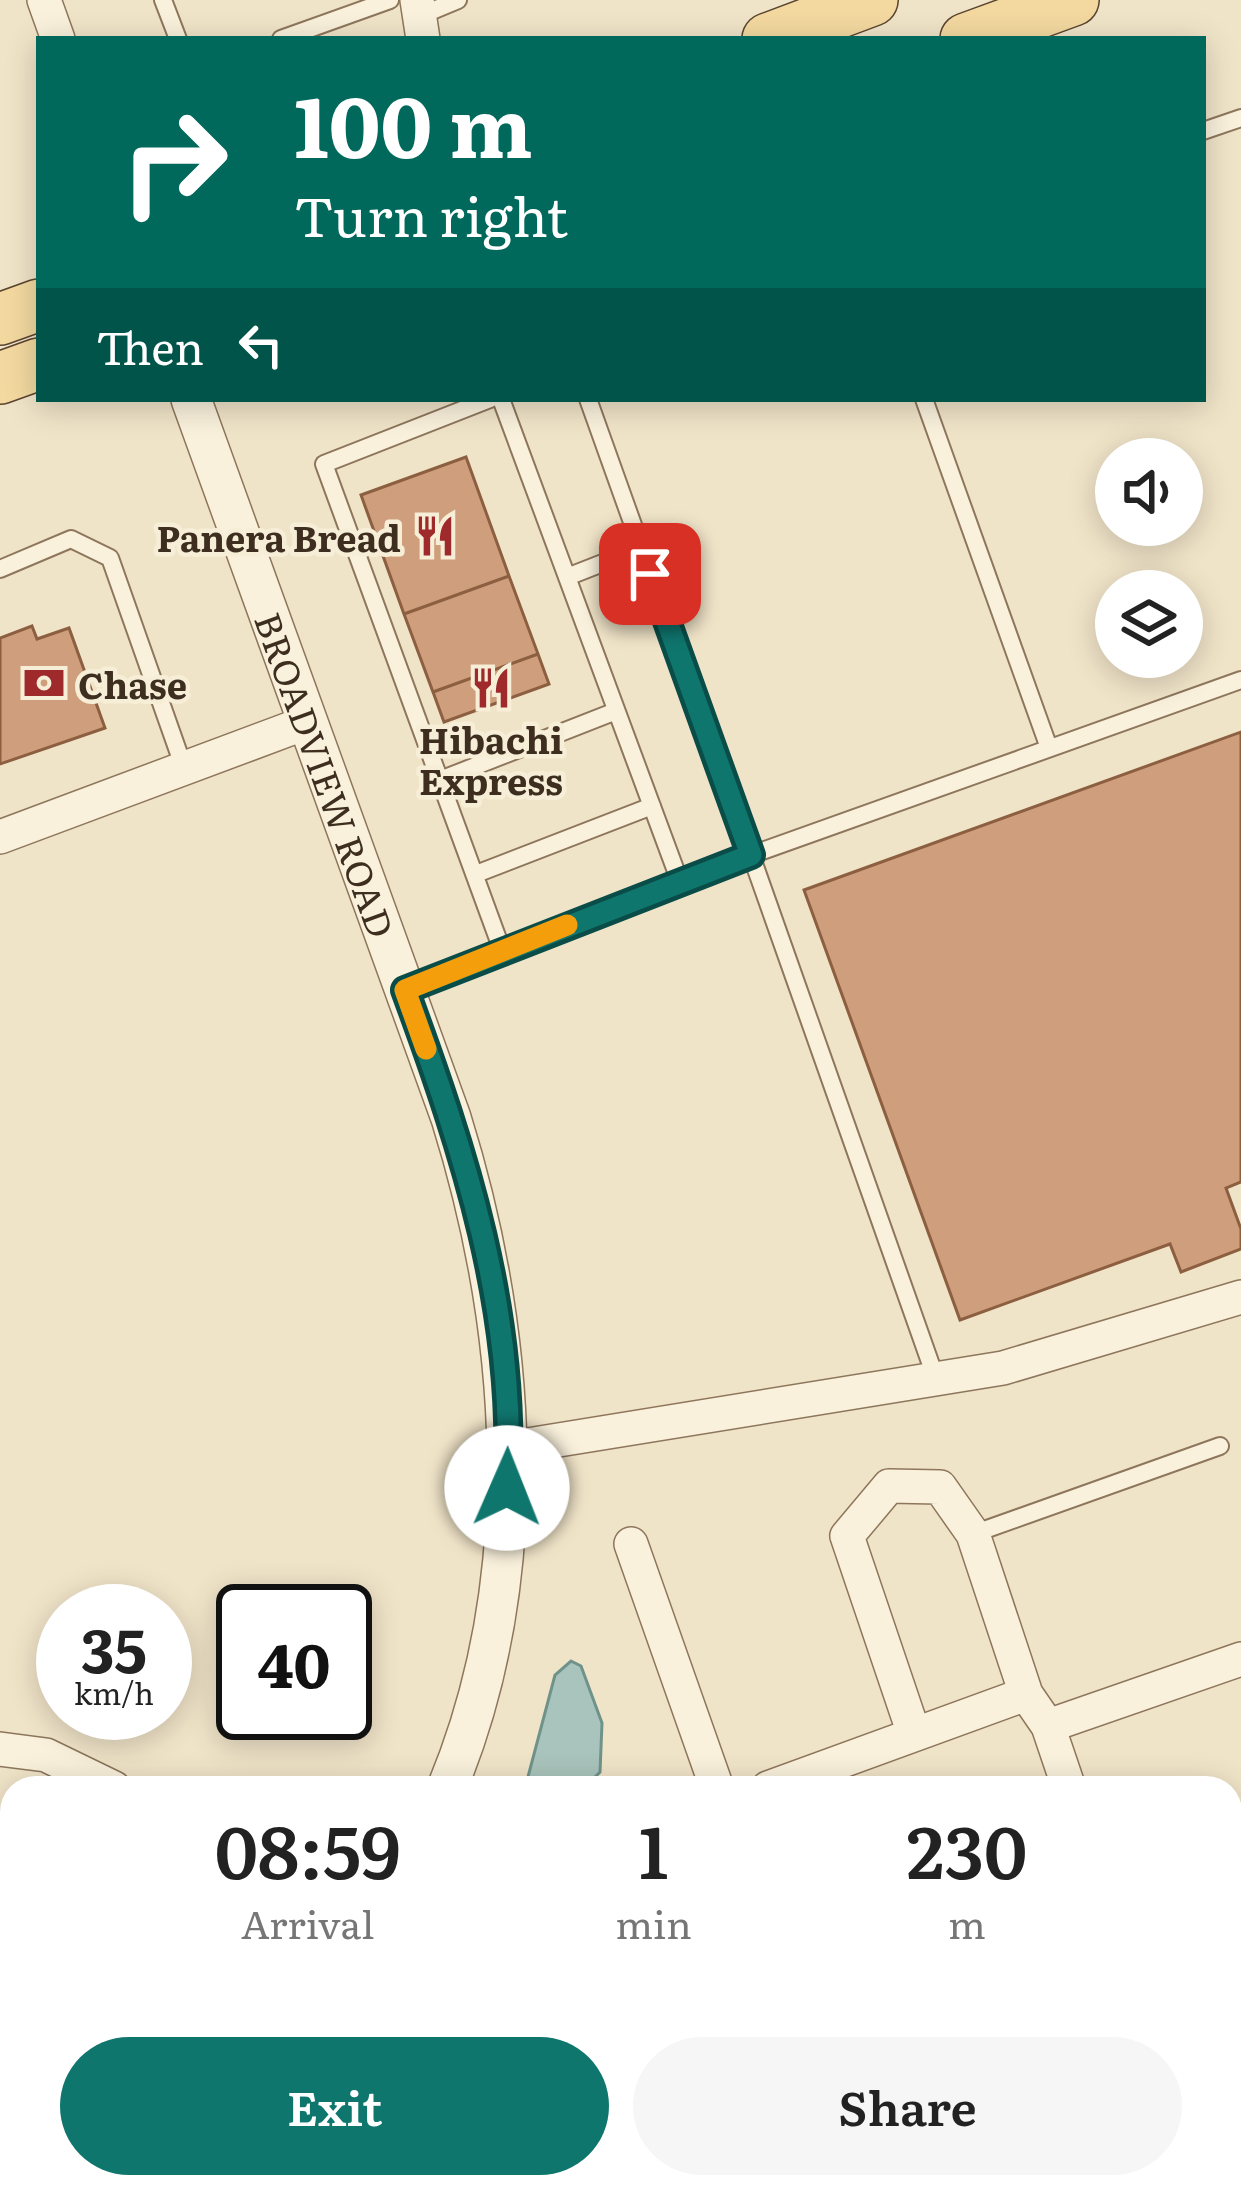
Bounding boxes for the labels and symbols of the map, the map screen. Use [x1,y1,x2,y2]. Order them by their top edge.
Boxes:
place label: Panera Bread [156,510,401,563]
restaurant icon: Panera Bread [412,513,458,559]
pin [599,523,701,625]
street label: BROADVIEW ROAD [244,604,410,944]
place label: Chase [78,657,187,710]
bank icon: Chase [21,660,67,706]
restaurant icon: Hibachi Express [468,665,514,711]
place label: Hibachi Express [419,712,563,806]
position arrow [444,1425,570,1551]
speed limit sign: 40 [216,1584,372,1740]

